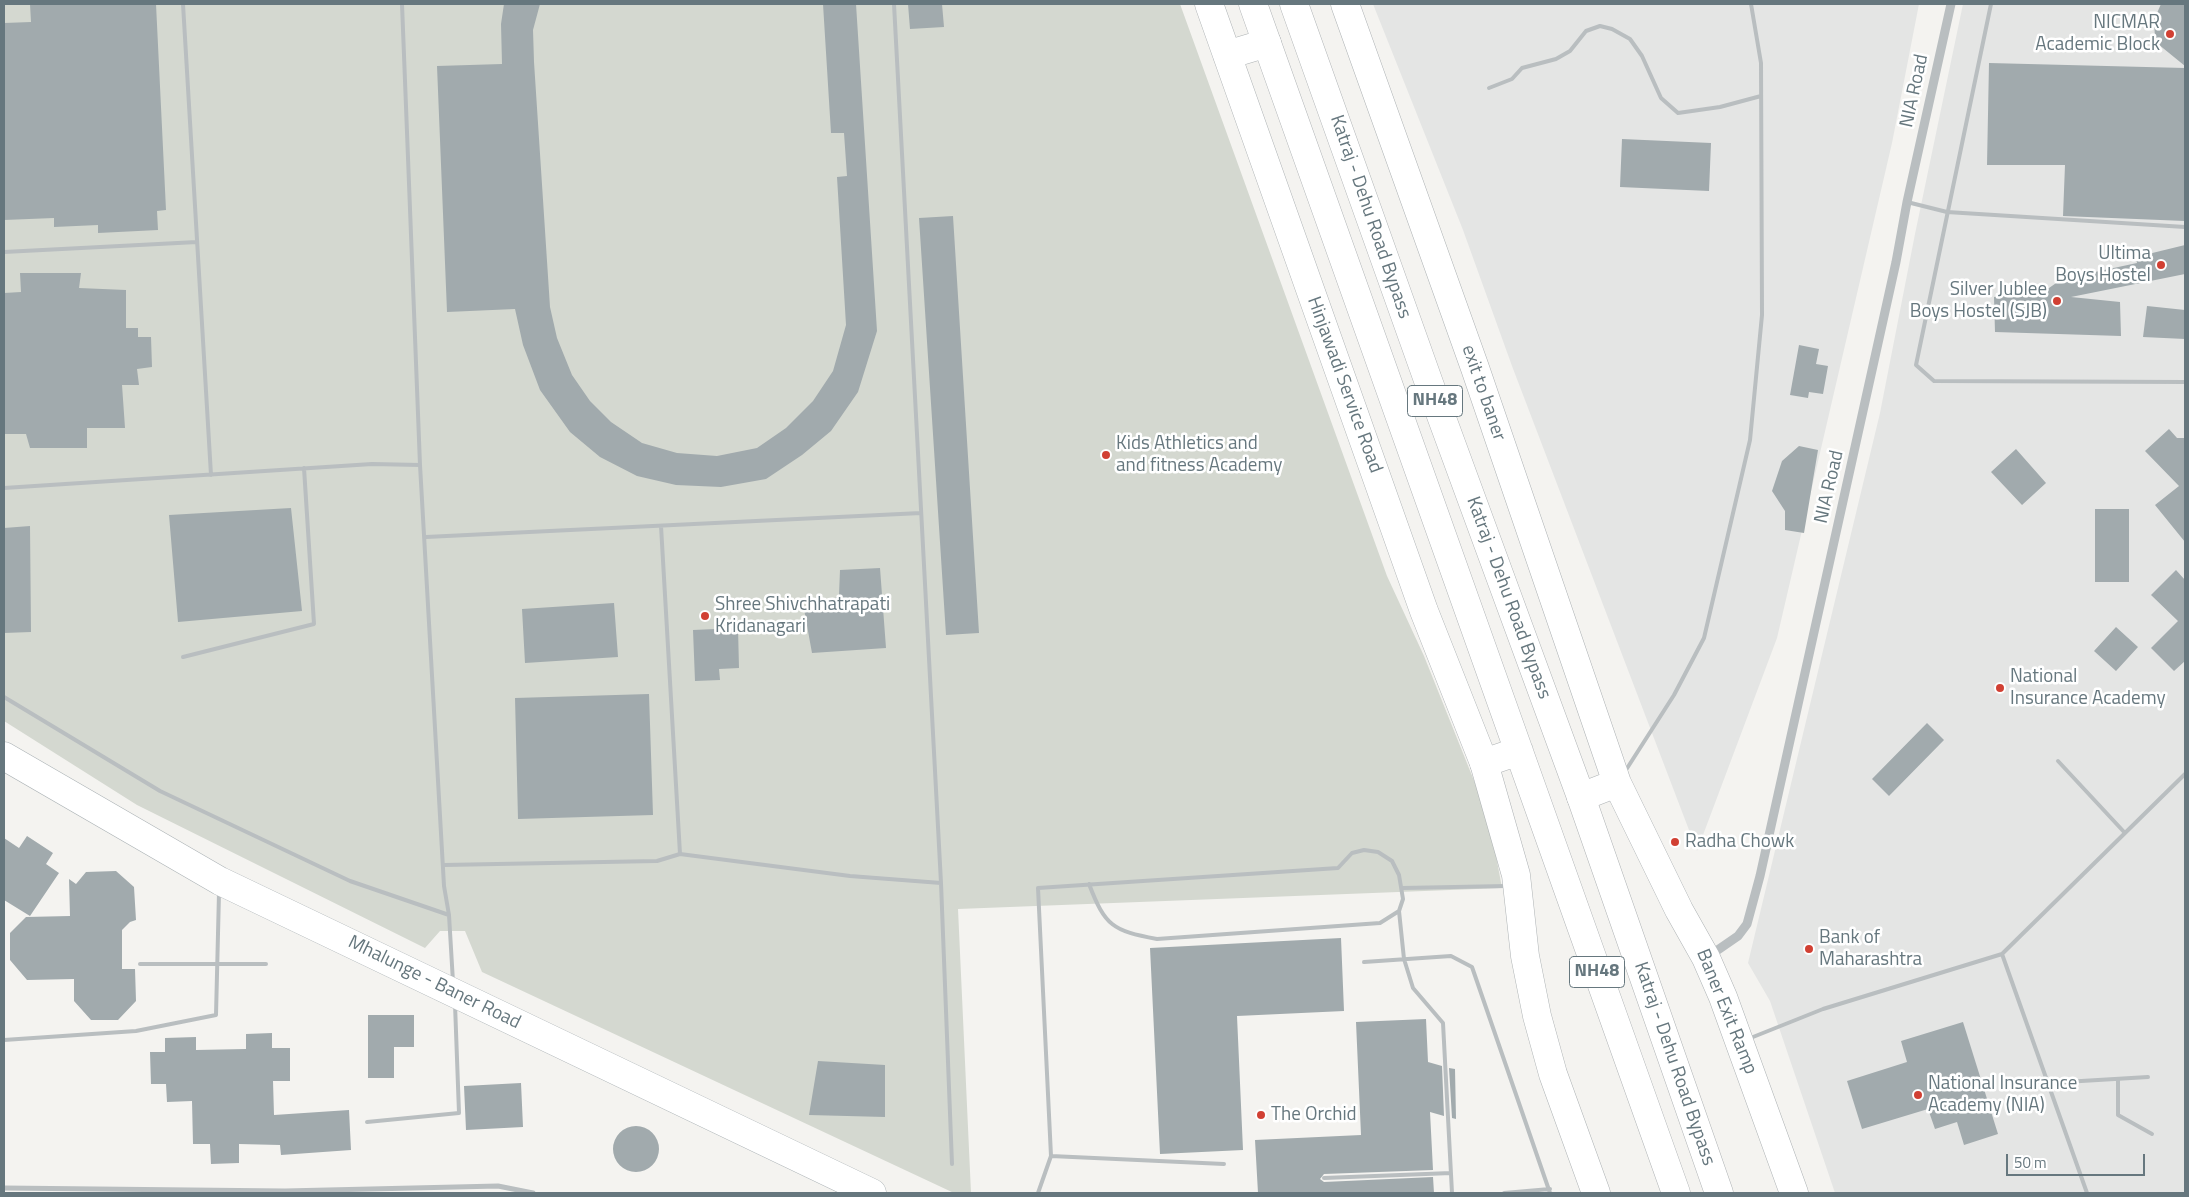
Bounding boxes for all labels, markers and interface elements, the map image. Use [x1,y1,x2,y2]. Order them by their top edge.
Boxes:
place label: NICMAR Academic Block [2035,12,2160,56]
marker: NICMAR Academic Block [2164,28,2176,40]
street label: NIA Road [1896,52,1934,130]
street label: Katraj - Dehu Road Bypass [1324,112,1416,322]
place label: Ultima Boys Hostel [2055,243,2151,287]
marker: Ultima Boys Hostel [2155,259,2167,271]
place label: Silver Jublee Boys Hostel (SJB) [1910,279,2047,323]
street label: Hinjawadi Service Road [1301,294,1387,476]
marker: Silver Jublee Boys Hostel (SJB) [2051,295,2063,307]
street label: exit to baner [1456,342,1510,444]
road number: NH48 [1408,386,1462,416]
place label: Kids Athletics and and fitness Academy [1116,433,1282,477]
street label: NIA Road [1811,448,1849,526]
marker: Kids Athletics and and fitness Academy [1100,449,1112,461]
street label: Katraj - Dehu Road Bypass [1461,494,1555,702]
place label: Shree Shivchhatrapati Kridanagari [715,594,890,638]
marker: Shree Shivchhatrapati Kridanagari [699,610,711,622]
place label: National Insurance Academy [2010,666,2166,710]
marker: National Insurance Academy [1994,682,2006,694]
place label: Radha Chowk [1685,831,1794,853]
marker: Radha Chowk [1669,836,1681,848]
place label: Bank of Maharashtra [1819,927,1922,971]
street label: Mhalunge - Baner Road [344,931,524,1035]
marker: Bank of Maharashtra [1803,943,1815,955]
street label: Baner Exit Ramp [1691,946,1761,1078]
road number: NH48 [1570,956,1624,988]
street label: Katraj - Dehu Road Bypass [1628,959,1720,1169]
place label: National Insurance Academy (NIA) [1928,1073,2077,1117]
marker: National Insurance Academy (NIA) [1912,1089,1924,1101]
place label: The Orchid [1271,1104,1357,1126]
marker: The Orchid [1255,1109,1267,1121]
scale bar [2009,1144,2148,1176]
text: 50 m [2014,1151,2047,1174]

